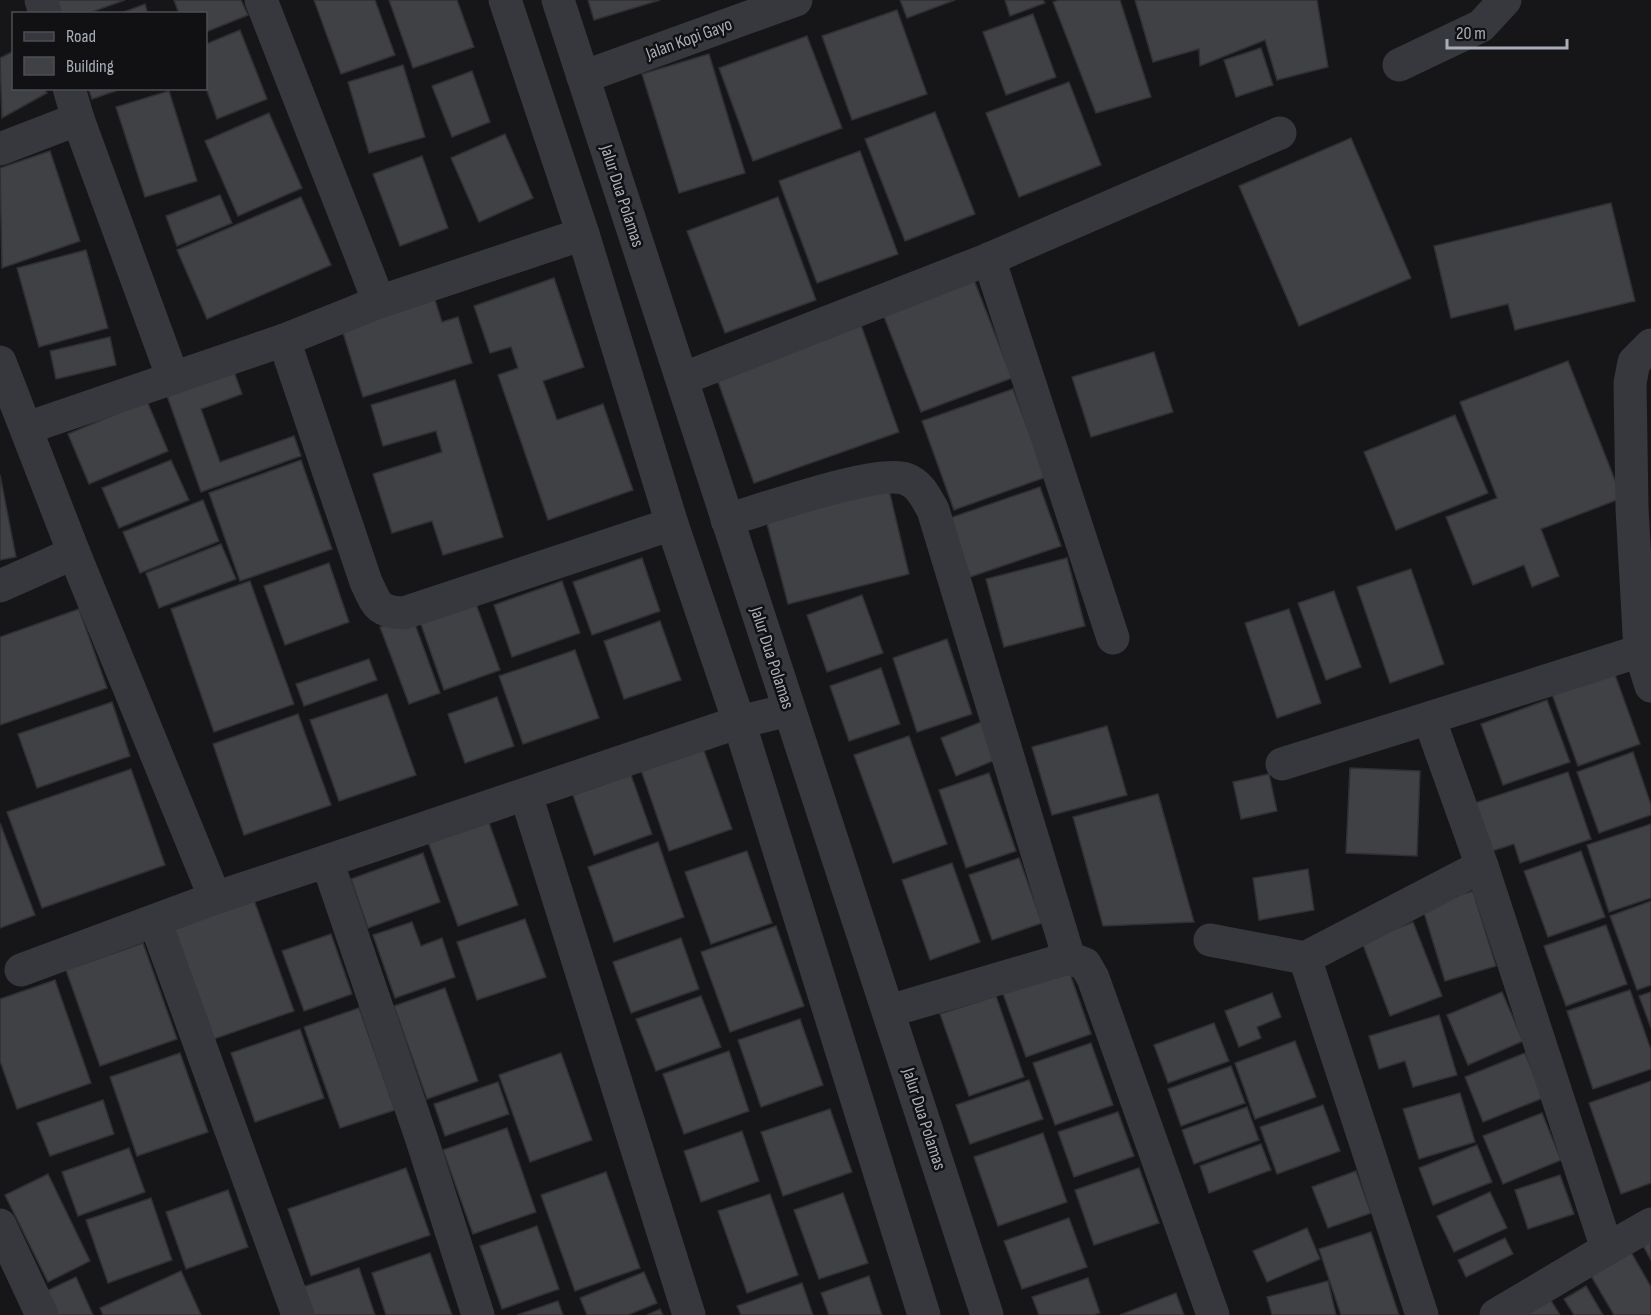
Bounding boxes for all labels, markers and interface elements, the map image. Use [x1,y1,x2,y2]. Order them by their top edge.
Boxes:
legend [12,12,207,90]
scale bar [1447,12,1567,50]
street label: Jalan Kopi Gayo [642,14,735,65]
text: 20 m [1456,23,1486,44]
text: Road [66,26,96,47]
text: Building [66,56,114,77]
street label: Jalur Dua Polamas [595,141,648,250]
street label: Jalur Dua Polamas [745,603,798,712]
street label: Jalur Dua Polamas [897,1064,950,1173]

